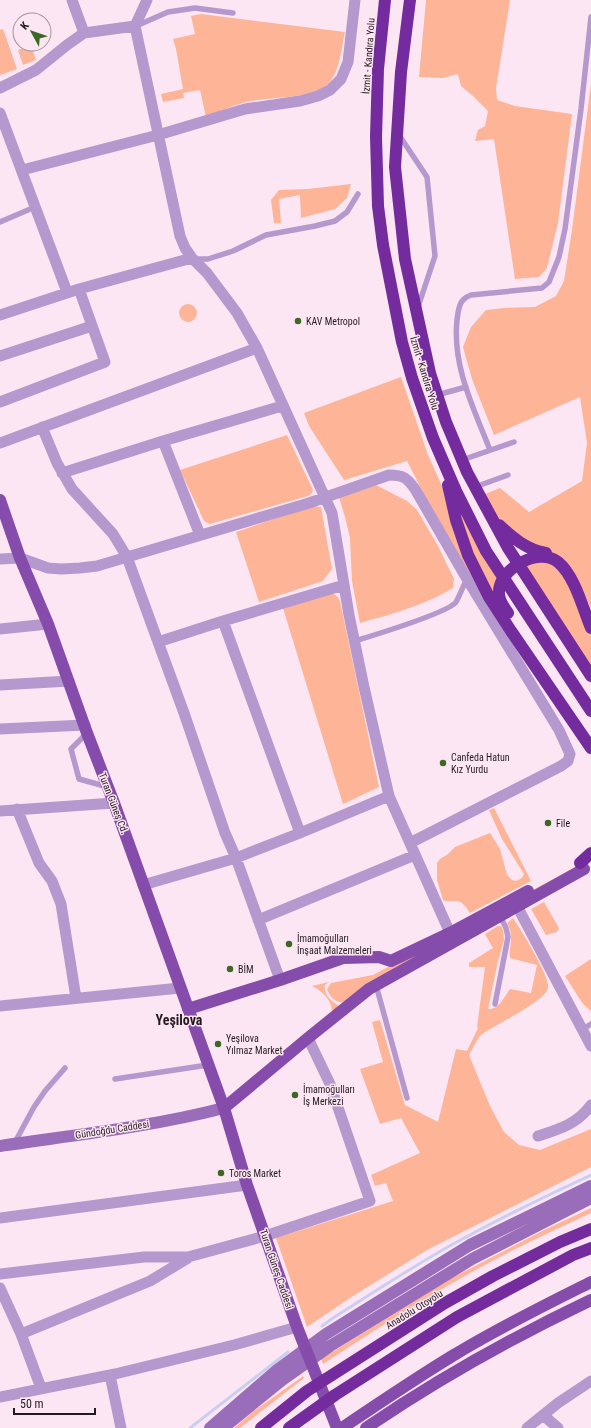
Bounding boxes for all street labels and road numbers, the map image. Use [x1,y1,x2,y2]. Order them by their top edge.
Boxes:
street label: İzmit - Kandıra Yolu [359,17,377,94]
street label: İzmit - Kandıra Yolu [408,335,442,411]
street label: Turan Güneş Cd. [97,771,130,835]
street label: Gündoğdu Caddesi [74,1118,150,1141]
street label: Turan Güneş Caddesi [258,1228,295,1310]
street label: Anadolu Otoyolu [384,1287,445,1331]

